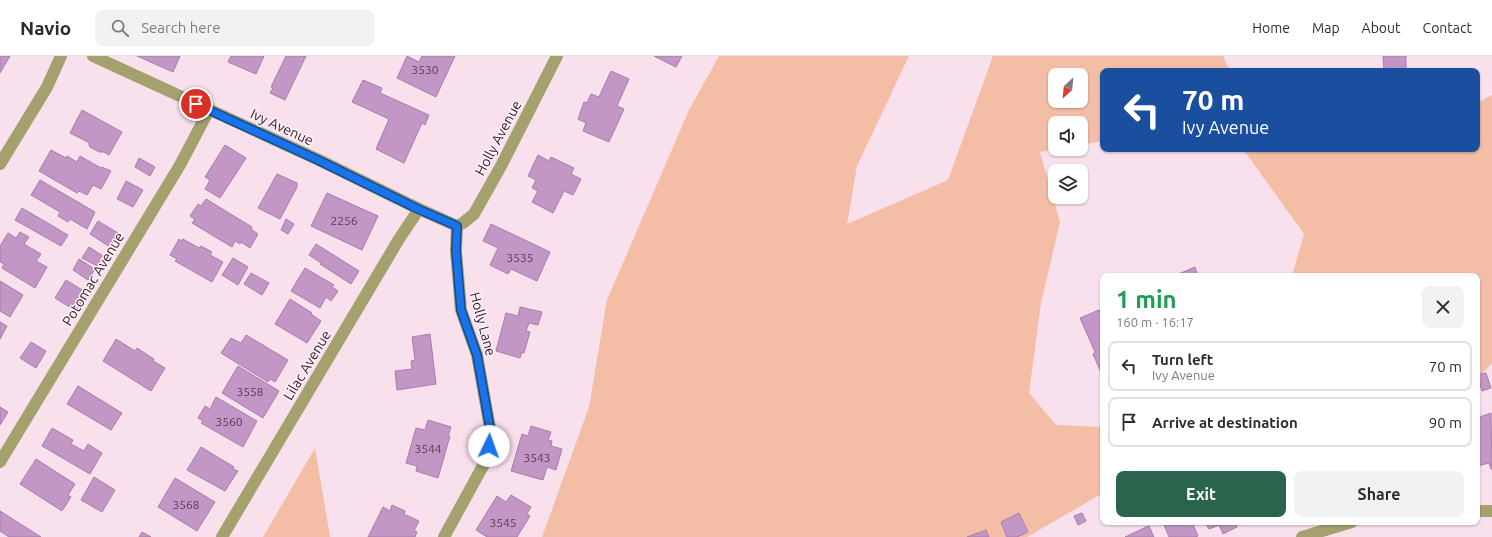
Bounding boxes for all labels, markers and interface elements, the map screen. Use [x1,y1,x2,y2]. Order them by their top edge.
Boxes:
search box [95,10,375,46]
text: Navio [20,17,71,39]
icon: search [109,17,131,39]
text: Search here [141,19,220,36]
text: Home [1252,20,1290,36]
text: Map [1312,20,1340,36]
text: About [1362,20,1401,36]
text: Contact [1423,20,1472,36]
house number: 3530 [411,63,439,76]
north arrow [1048,68,1088,108]
map controls [1048,68,1088,204]
icon: left [1116,84,1168,136]
text: 70 m [1182,84,1244,115]
pin [179,87,213,121]
icon: arrive [185,93,207,115]
street label: Holly Avenue [472,98,524,178]
street label: Ivy Avenue [248,105,316,149]
button: sound [1048,116,1088,156]
text: Ivy Avenue [1182,117,1269,137]
button: layers [1048,164,1088,204]
house number: 2256 [330,214,358,227]
street label: Potomac Avenue [59,229,127,329]
house number: 3535 [506,251,534,264]
text: 1 min [1116,286,1177,313]
button: close [1422,286,1464,328]
street label: Holly Lane [467,290,499,358]
text: 160 m · 16:17 [1116,315,1194,329]
street label: Lilac Avenue [280,327,334,403]
text: Turn left [1152,351,1213,368]
icon: left [1118,355,1140,377]
text: 70 m [1429,358,1462,375]
text: Ivy Avenue [1152,368,1215,382]
house number: 3558 [236,385,264,398]
icon: arrive [1118,411,1140,433]
text: Arrive at destination [1152,414,1298,431]
text: 90 m [1429,414,1462,431]
house number: 3560 [215,415,243,428]
position arrow [468,425,510,467]
house number: 3544 [414,442,442,455]
house number: 3543 [523,451,551,464]
button: Exit [1116,471,1286,517]
button: Share [1294,471,1464,517]
house number: 3568 [172,498,200,511]
house number: 3545 [489,516,517,529]

